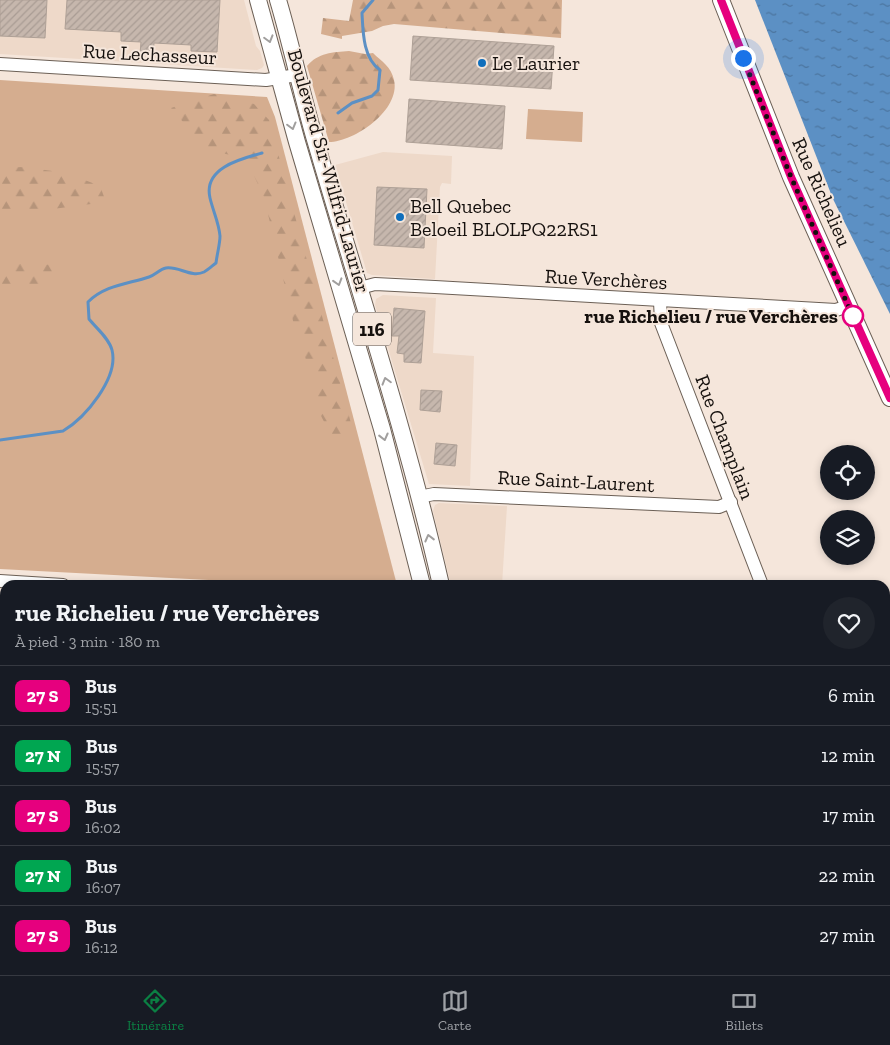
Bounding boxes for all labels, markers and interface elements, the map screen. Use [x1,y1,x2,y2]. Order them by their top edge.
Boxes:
one-way arrow [263,35,274,44]
street label: Rue Lechasseur [82,38,218,70]
street label: Boulevard Sir-Wilfrid-Laurier [283,46,375,296]
your location [731,46,756,71]
place label: Le Laurier [492,51,580,75]
marker: Le Laurier [476,57,488,69]
one-way arrow [287,121,297,129]
street label: Rue Richelieu [787,134,857,250]
place label: Bell Quebec Beloeil BLOLPQ22RS1 [410,194,598,241]
marker: Bell Quebec Beloeil BLOLPQ22RS1 [394,211,406,223]
street label: Rue Verchères [544,264,668,294]
one-way arrow [333,277,343,285]
place label: rue Richelieu / rue Verchères [584,304,838,328]
marker: rue Richelieu / rue Verchères [842,305,864,327]
road number: 116 [353,312,391,346]
street label: Rue Champlain [690,371,760,503]
one-way arrow [382,377,392,386]
one-way arrow [379,433,389,441]
map controls [820,445,875,565]
button: locate [820,445,875,500]
street label: Rue Saint-Laurent [497,465,656,497]
button: layers [820,510,875,565]
one-way arrow [425,534,435,542]
button: heart [823,597,875,649]
text: rue Richelieu / rue Verchères [15,598,319,627]
text: À pied · 3 min · 180 m [15,632,160,651]
text: Bus [85,675,117,698]
text: 6 min [828,684,875,707]
text: 27 S [27,685,58,707]
text: 15:51 [85,698,117,717]
text: Bus [86,735,117,758]
text: 12 min [821,744,875,767]
text: 27 N [25,745,61,767]
text: 15:57 [86,758,119,777]
text: Bus [85,795,117,818]
text: 17 min [822,804,875,827]
text: 27 S [27,805,58,827]
text: 16:02 [85,818,121,837]
text: Bus [86,855,117,878]
text: 22 min [819,864,875,887]
text: 27 N [25,865,61,887]
text: 16:07 [86,878,121,897]
text: Bus [85,915,117,938]
text: 27 min [819,924,875,947]
text: 27 S [27,925,58,947]
text: 16:12 [85,938,118,957]
tab: Itinéraire [127,987,184,1034]
tab: Carte [438,987,471,1034]
tab: Billets [725,987,763,1034]

